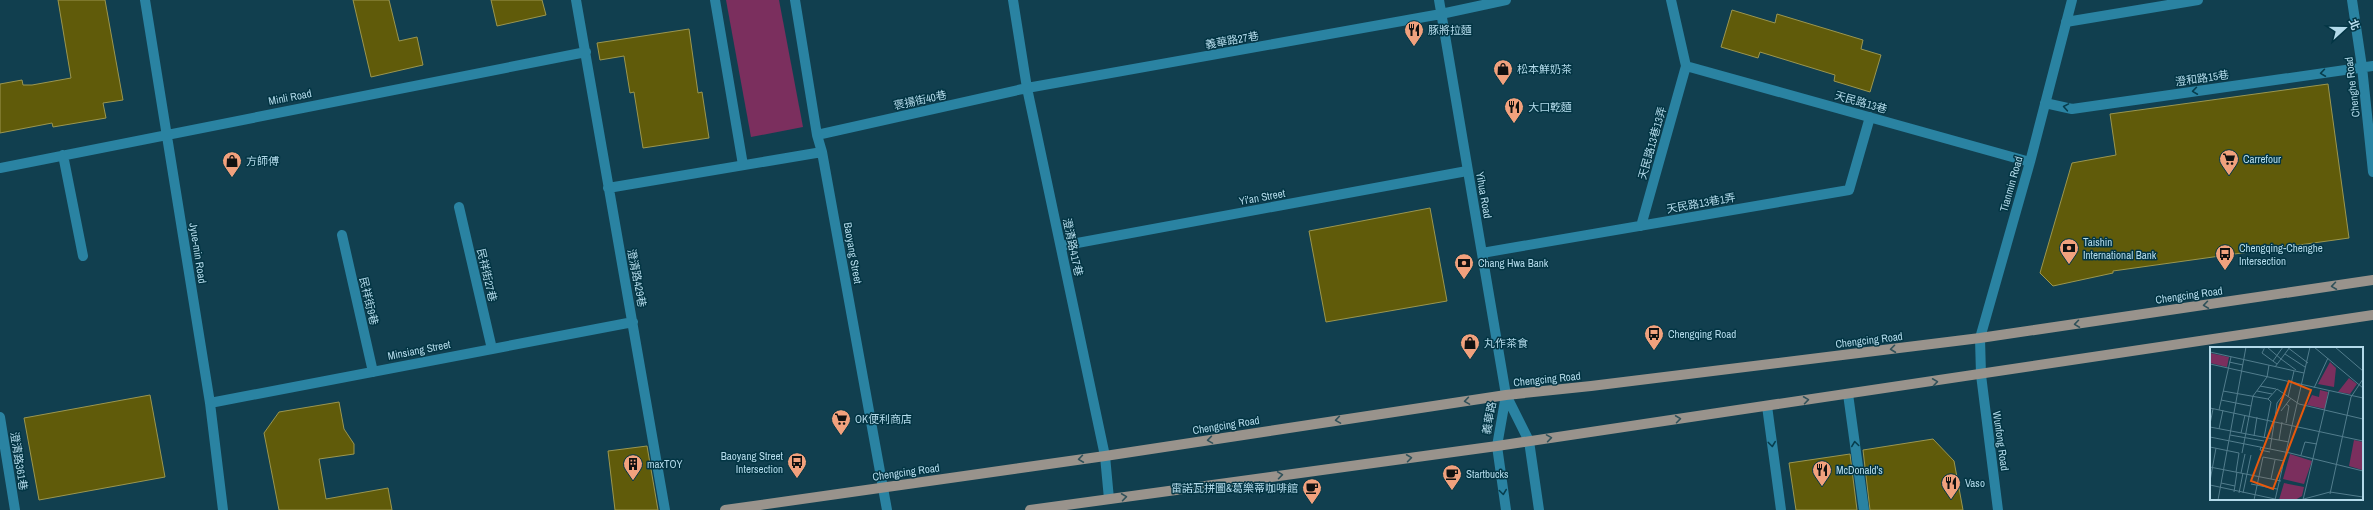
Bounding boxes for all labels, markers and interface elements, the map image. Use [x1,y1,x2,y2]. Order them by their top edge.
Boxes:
north arrow [2325,8,2365,48]
text: 北 [2346,17,2363,32]
restaurant icon: 豚將拉麵 [1403,19,1425,47]
place label: 豚將拉麵 [1428,23,1472,37]
street label: 義華路27巷 [1204,28,1260,52]
street label: Chenghe Road [2341,56,2363,118]
shop icon: 松本鮮奶茶 [1492,58,1514,86]
place label: 松本鮮奶茶 [1517,62,1572,76]
street label: 澄和路15巷 [2174,67,2230,89]
one-way arrow [2320,68,2326,77]
street label: Minli Road [267,86,313,108]
one-way arrow [2192,86,2198,95]
street label: 褒揚街40巷 [892,88,948,112]
street label: 天民路13巷 [1833,88,1889,116]
restaurant icon: 大口乾麵 [1503,96,1525,124]
place label: 大口乾麵 [1528,100,1572,114]
one-way arrow [2063,104,2069,112]
street label: 天民路13巷13弄 [1635,105,1669,181]
supermarket icon: Carrefour [2218,148,2240,176]
shop icon: 方師傅 [221,150,243,178]
place label: Carrefour [2243,152,2281,166]
place label: 方師傅 [246,154,279,168]
street label: Tianmin Road [1996,155,2026,213]
street label: Yihua Road [1473,170,1495,220]
street label: Yi'an Street [1238,186,1287,208]
street label: 天民路13巷1弄 [1665,190,1737,216]
street label: 澄清路417巷 [1060,217,1086,277]
street label: Baoyang Street [841,221,865,285]
street label: Jyue-min Road [186,222,210,284]
place label: Taishin International Bank [2083,235,2157,262]
bank icon: Taishin International Bank [2058,237,2080,265]
place label: Chengqing-Chenghe Intersection [2239,241,2323,268]
bus stop icon: Chengqing-Chenghe Intersection [2214,243,2236,271]
street label: 民祥街27巷 [474,247,500,303]
street label: 澄清路429巷 [624,248,650,308]
bank icon: Chang Hwa Bank [1453,252,1475,280]
place label: Chang Hwa Bank [1478,256,1549,270]
street label: 民祥街9巷 [357,276,381,326]
one-way arrow [2331,281,2338,290]
street label: Chengcing Road [2155,283,2223,307]
one-way arrow [2203,300,2209,309]
one-way arrow [2074,319,2080,328]
bus stop icon: Chengqing Road [1643,323,1665,351]
place label: Chengqing Road [1668,327,1736,341]
street label: Chengcing Road [1835,329,1903,351]
shop icon: 丸作茶食 [1459,332,1481,360]
place label: 丸作茶食 [1484,336,1528,350]
street label: Minsiang Street [386,337,452,363]
one-way arrow [1890,344,1896,353]
inset map [2210,347,2363,500]
street label: Chengcing Road [1513,368,1581,390]
one-way arrow [1932,378,1938,387]
one-way arrow [1464,396,1470,405]
one-way arrow [1803,396,1809,405]
street label: 義華路 [1479,401,1499,435]
supermarket icon: OK便利商店 [830,408,852,436]
street label: Wunfong Road [1990,410,2012,472]
place label: OK便利商店 [855,412,912,426]
street label: Chengcing Road [1191,413,1261,437]
one-way arrow [1335,415,1342,424]
one-way arrow [1674,415,1681,424]
street label: 澄清路361巷 [7,431,31,491]
one-way arrow [1546,434,1552,443]
one-way arrow [1207,435,1213,444]
one-way arrow [1767,441,1776,447]
one-way arrow [1851,441,1860,447]
place label: Baoyang Street Intersection [721,449,783,476]
bus stop icon: Baoyang Street Intersection [786,451,808,479]
building icon: maxTOY [622,453,644,481]
one-way arrow [1078,454,1084,463]
one-way arrow [1406,454,1412,463]
place label: maxTOY [647,457,682,471]
restaurant icon: McDonald's [1811,459,1833,487]
street label: Chengcing Road [872,460,940,484]
cafe icon: Startbucks [1441,463,1463,491]
place label: McDonald's [1836,463,1883,477]
place label: Startbucks [1466,467,1509,481]
one-way arrow [1277,471,1284,480]
restaurant icon: Vaso [1940,472,1962,500]
place label: Vaso [1965,476,1985,490]
cafe icon: 雷諾瓦拼圖&葛樂蒂咖啡館 [1301,477,1323,505]
place label: 雷諾瓦拼圖&葛樂蒂咖啡館 [1171,481,1298,495]
one-way arrow [1498,489,1507,495]
one-way arrow [1121,493,1127,502]

